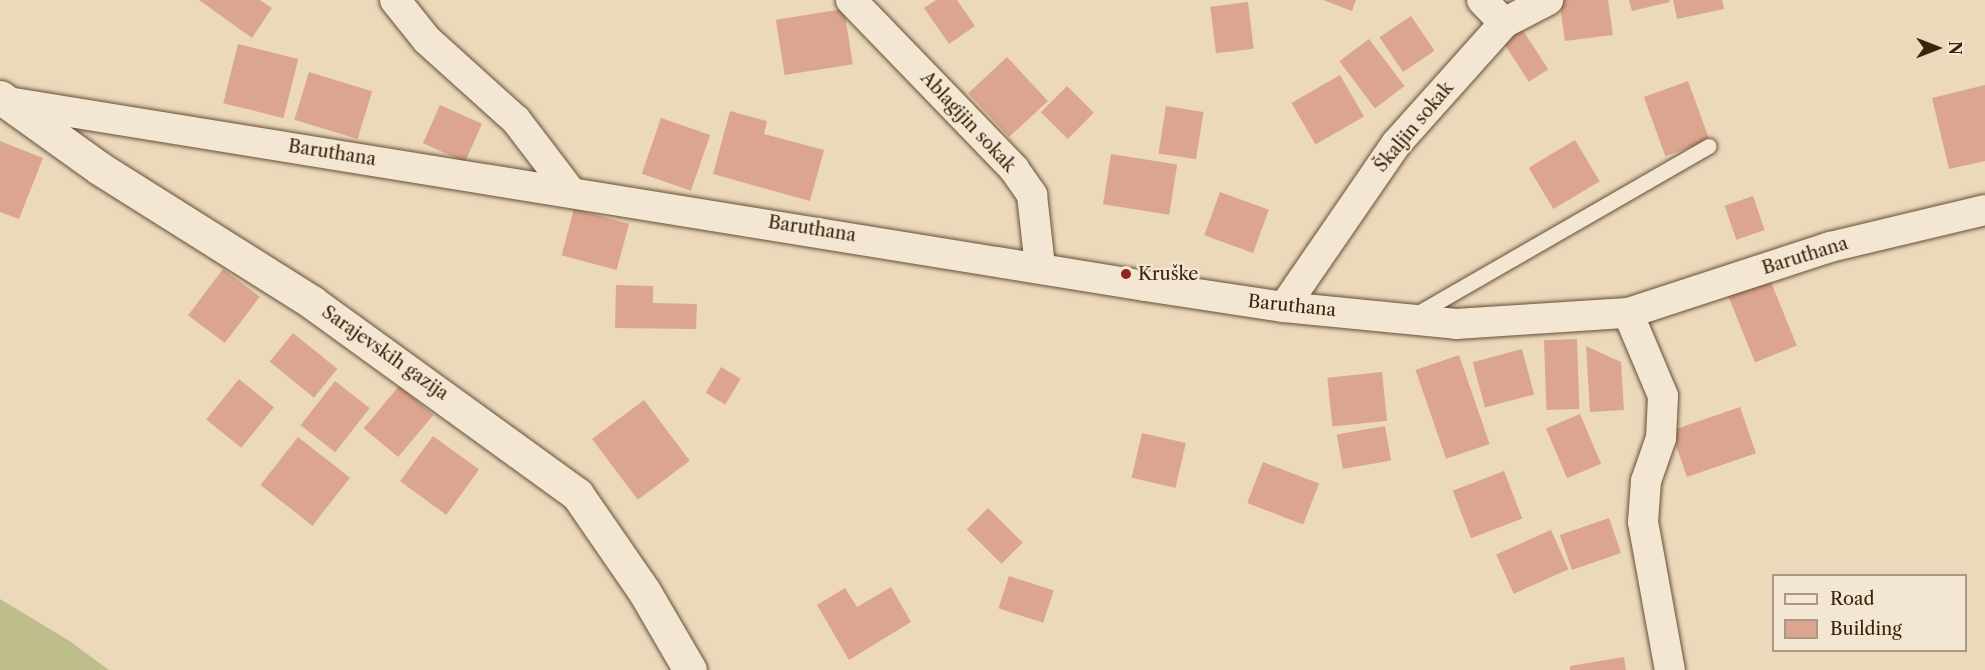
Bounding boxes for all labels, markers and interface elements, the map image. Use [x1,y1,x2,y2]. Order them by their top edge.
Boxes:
north arrow [1907,18,1967,78]
text: N [1945,41,1965,55]
street label: Ablagijin sokak [916,67,1020,177]
street label: Škaljin sokak [1370,77,1458,177]
street label: Baruthana [287,135,377,171]
street label: Baruthana [767,211,857,247]
street label: Baruthana [1759,233,1851,279]
place label: Kruške [1138,263,1198,285]
marker: Kruške [1119,267,1133,281]
street label: Baruthana [1247,291,1337,321]
street label: Sarajevskih gazija [318,301,452,405]
legend [1772,574,1967,652]
text: Road [1830,588,1875,610]
text: Building [1830,618,1902,640]

